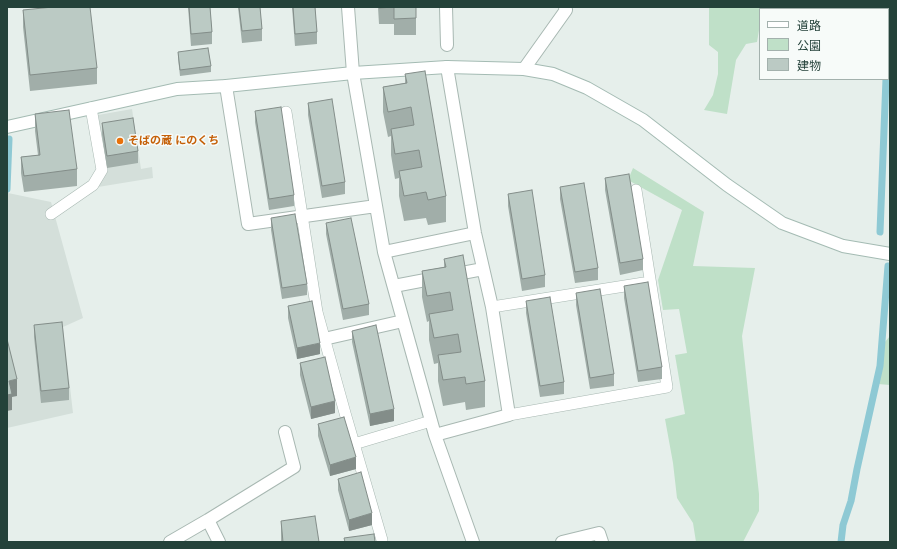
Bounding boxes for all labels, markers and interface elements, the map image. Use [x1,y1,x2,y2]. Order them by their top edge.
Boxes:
legend [759,8,889,80]
text: 道路 [797,19,821,33]
text: 公園 [797,39,821,53]
text: 建物 [797,59,821,73]
place label: そばの蔵 にのくち [128,134,219,148]
marker: そばの蔵 にのくち [115,136,125,146]

